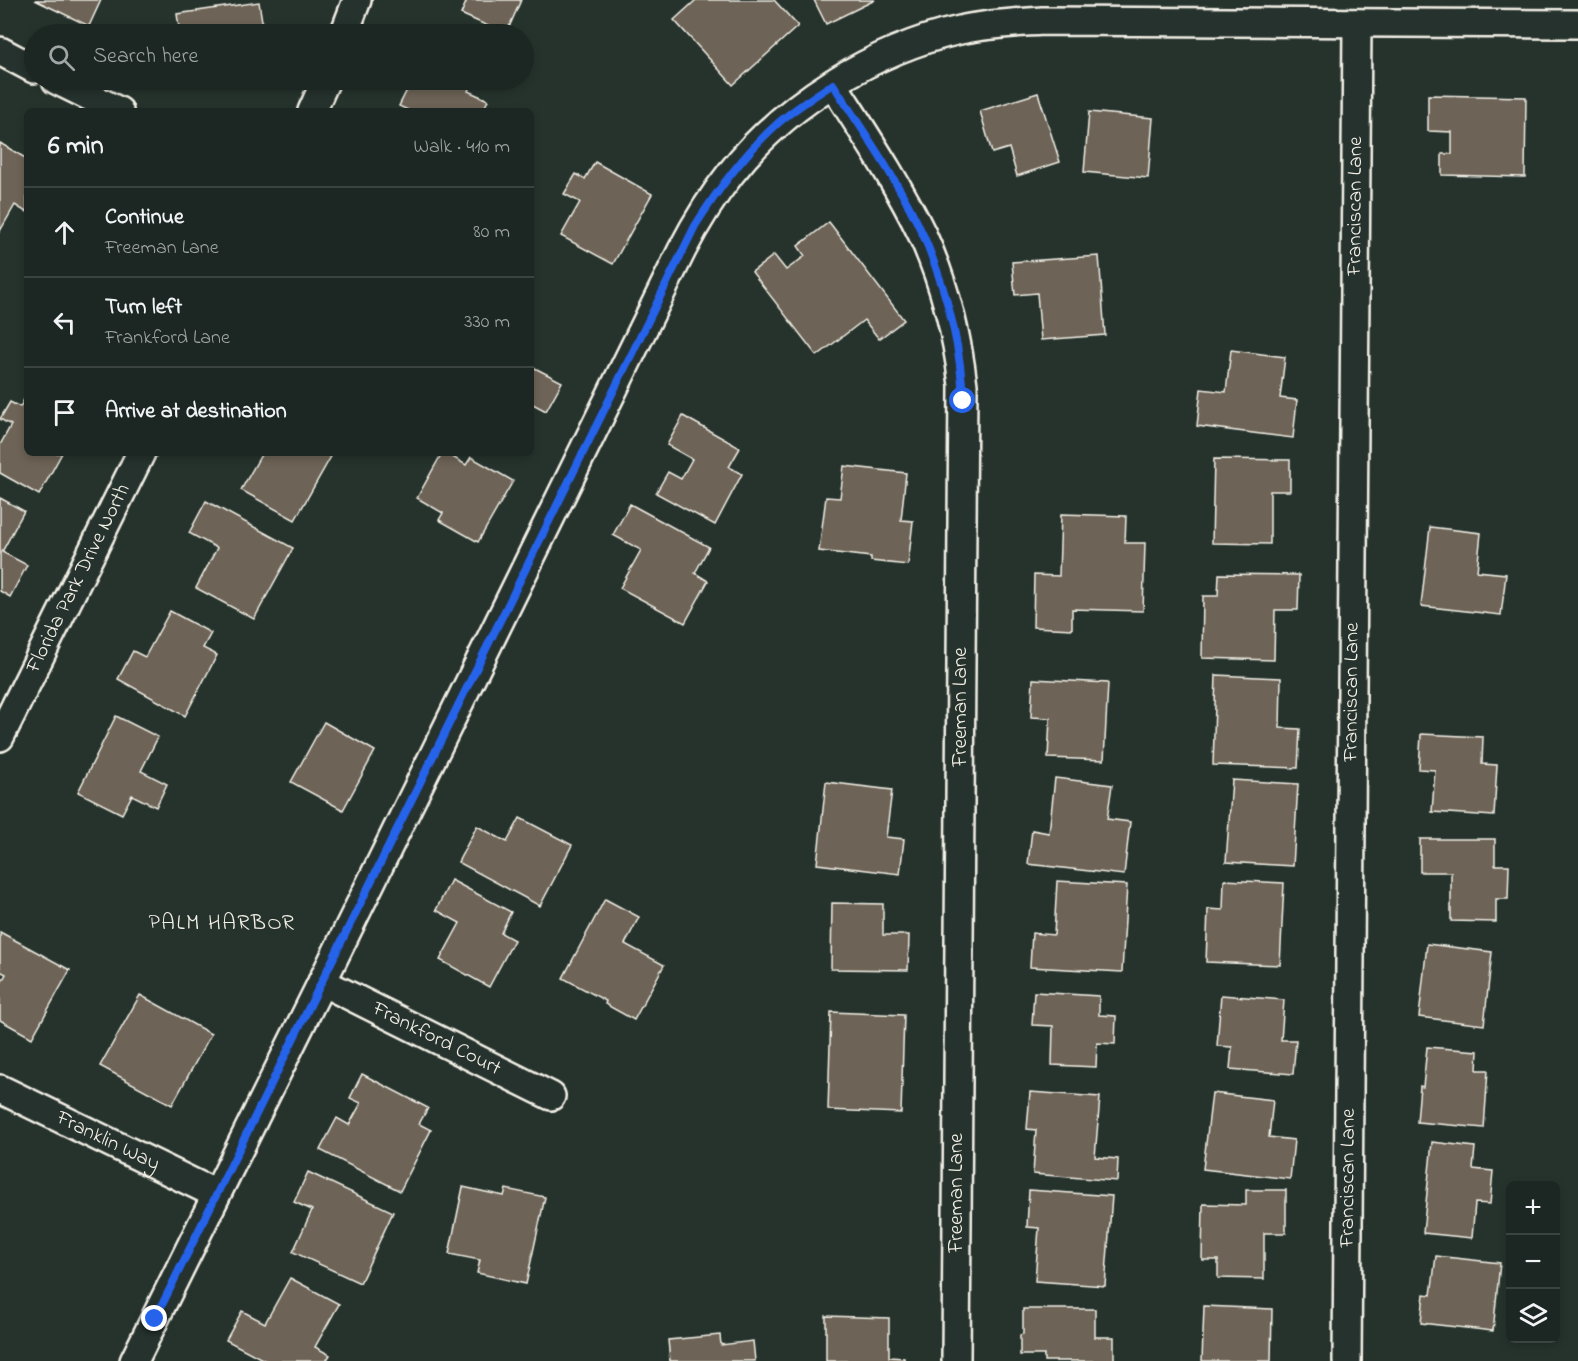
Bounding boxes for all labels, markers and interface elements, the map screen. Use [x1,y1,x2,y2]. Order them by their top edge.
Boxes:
search box [24,24,534,90]
icon: search [45,41,78,74]
text: Search here [93,41,198,73]
text: 6 min [48,128,104,166]
text: Walk · 410 m [414,133,510,162]
street label: Franciscan Lane [1340,136,1371,277]
text: Continue [105,202,184,234]
icon: ahead [48,216,81,249]
text: 80 m [473,218,510,247]
text: Freeman Lane [105,234,219,263]
text: Turn left [105,292,182,324]
icon: left [48,306,81,339]
text: 330 m [464,308,510,337]
text: Frankford Lane [105,324,230,353]
route start [949,387,975,413]
icon: arrive [48,396,81,429]
text: Arrive at destination [105,396,287,428]
street label: Florida Park Drive North [19,479,138,679]
street label: Franciscan Lane [1336,622,1368,763]
street label: Freeman Lane [946,647,976,768]
district label: PALM HARBOR [148,908,296,940]
street label: Frankford Court [366,994,506,1084]
street label: Franklin Way [50,1103,165,1181]
street label: Franciscan Lane [1333,1108,1364,1249]
street label: Freeman Lane [942,1133,972,1254]
map controls [1506,1181,1560,1343]
button: + [1506,1181,1560,1235]
button: − [1506,1235,1560,1289]
button: layers [1506,1289,1560,1343]
route end [141,1305,167,1331]

